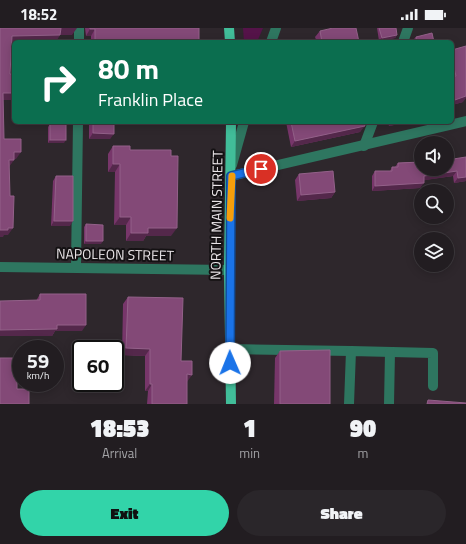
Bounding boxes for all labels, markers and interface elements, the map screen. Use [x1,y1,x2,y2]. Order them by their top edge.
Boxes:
text: 18:52 [20,3,57,26]
text: 80 m [98,47,159,90]
icon: right [32,56,84,108]
text: Franklin Place [98,86,203,113]
map controls [414,136,454,272]
button: sound [414,136,454,176]
street label: NORTH MAIN STREET [204,149,228,280]
pin [244,152,278,186]
icon: arrive [250,158,272,180]
button: search [414,184,454,224]
button: layers [414,232,454,272]
street label: NAPOLEON STREET [56,242,175,266]
speed limit sign: 60 [72,340,124,392]
position arrow [209,342,251,384]
text: 59 [27,345,49,376]
text: km/h [27,368,49,383]
text: 18:53 [90,410,150,446]
text: 1 [243,410,256,446]
text: 90 [350,410,376,446]
text: Arrival [102,443,137,463]
text: min [239,443,260,463]
text: m [358,443,368,463]
button: Exit [20,490,229,536]
button: Share [237,490,446,536]

